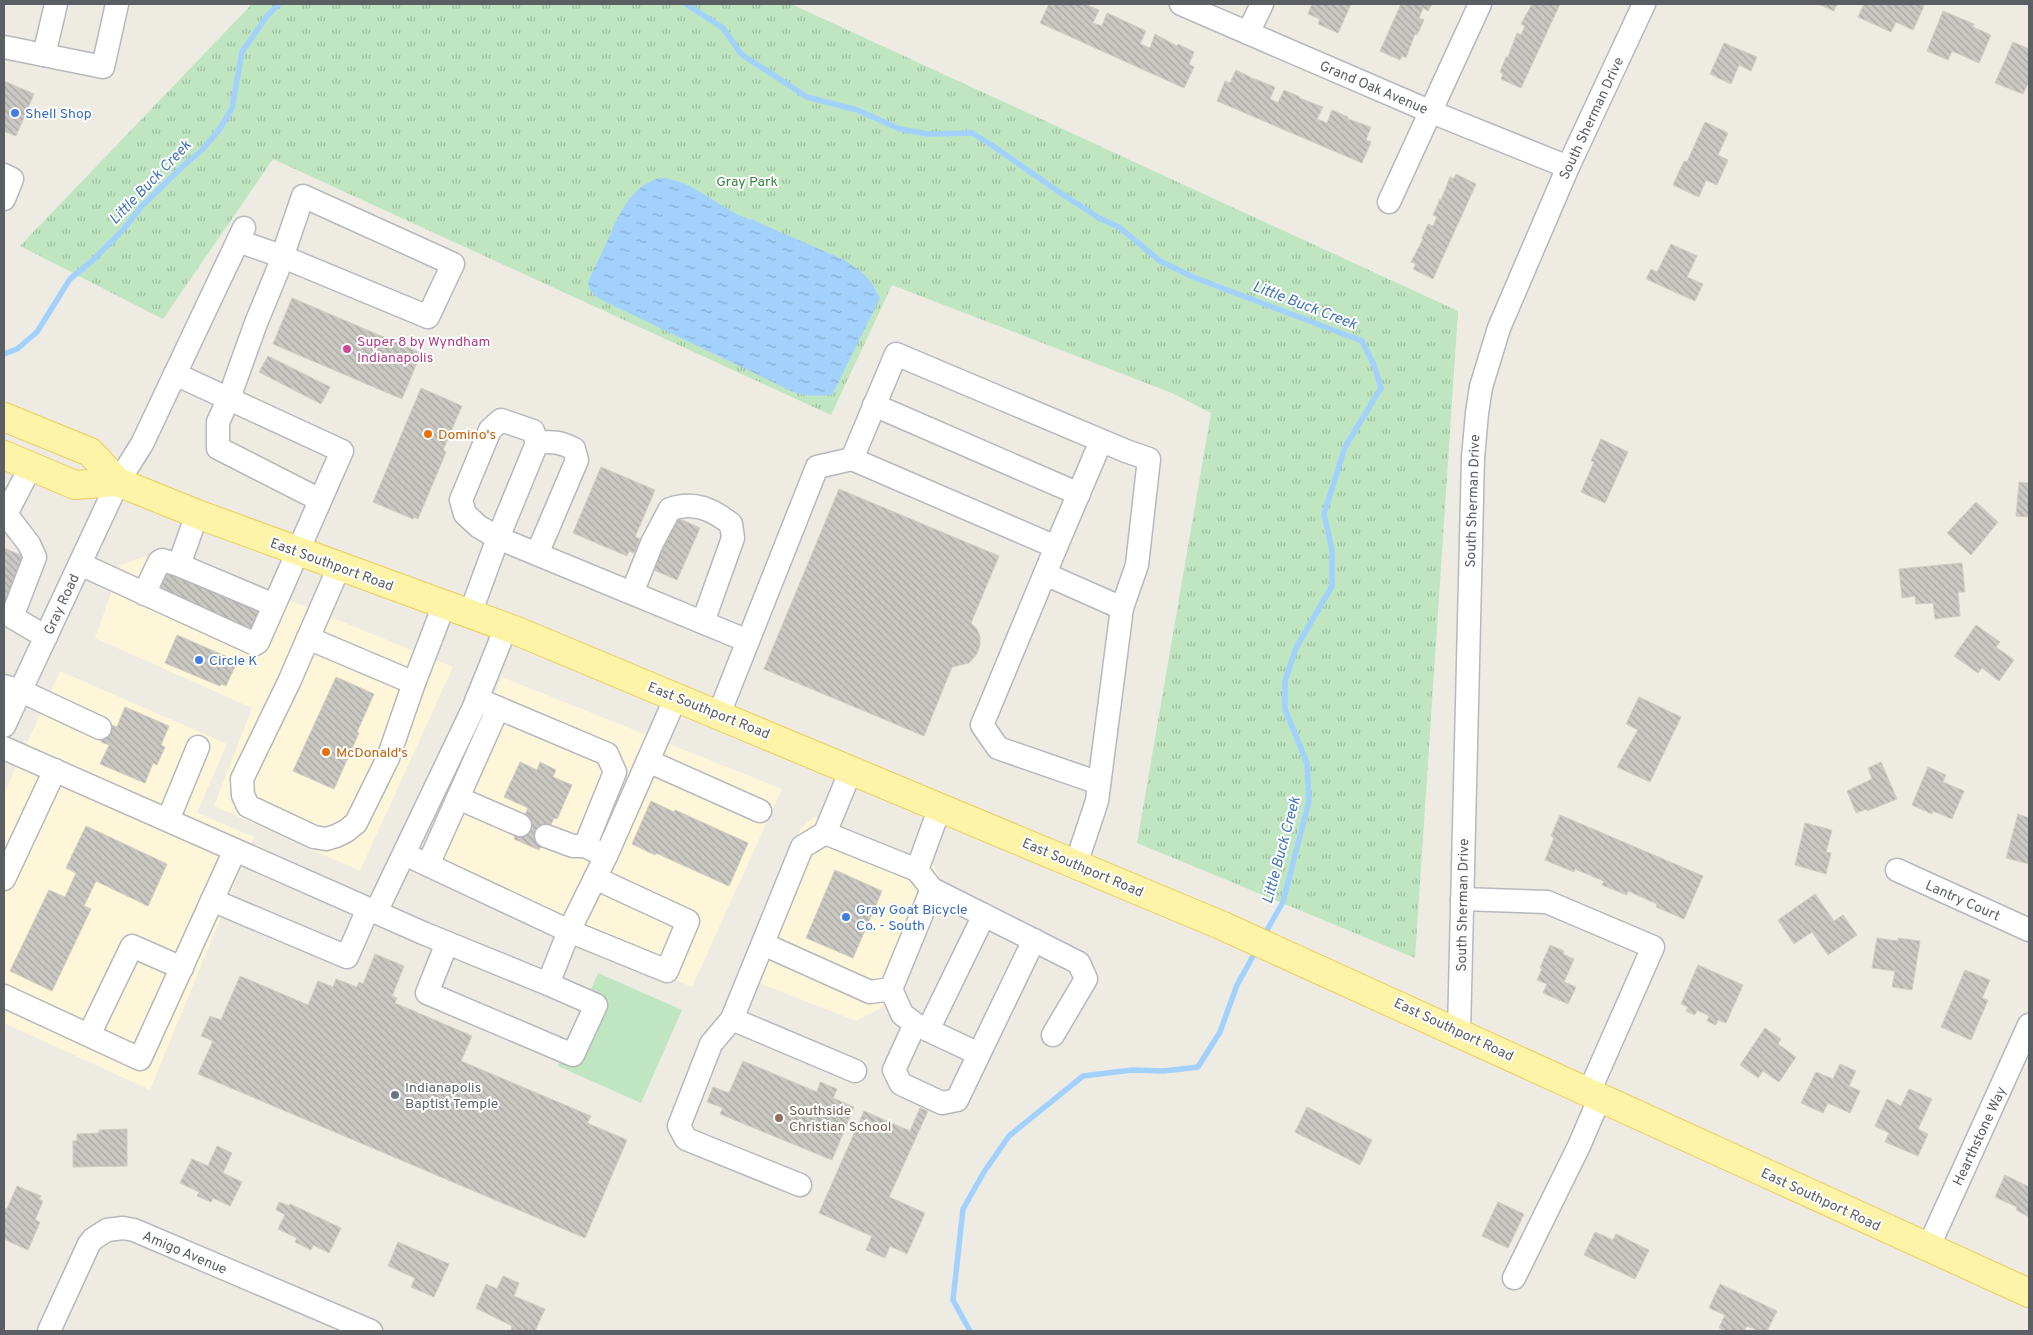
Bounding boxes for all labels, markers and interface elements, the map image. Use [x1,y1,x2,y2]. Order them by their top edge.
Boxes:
street label: South Sherman Drive [1556,55,1628,183]
street label: Grand Oak Avenue [1317,58,1430,119]
place label: Shell Shop [25,106,92,123]
marker: Shell Shop [9,107,21,119]
water label: Little Buck Creek [106,137,196,229]
park label: Gray Park [716,174,778,191]
water label: Little Buck Creek [1250,278,1360,335]
place label: Super 8 by Wyndham Indianapolis [357,334,490,367]
marker: Super 8 by Wyndham Indianapolis [341,343,353,355]
place label: Domino's [438,427,496,444]
marker: Domino's [422,428,434,440]
street label: South Sherman Drive [1463,434,1484,568]
street label: East Southport Road [267,535,396,596]
street label: Gray Road [41,571,84,638]
place label: Circle K [209,653,257,670]
marker: Circle K [193,654,205,666]
street label: East Southport Road [645,679,772,744]
place label: McDonald's [336,745,408,762]
marker: McDonald's [320,746,332,758]
water label: Little Buck Creek [1259,794,1306,906]
street label: East Southport Road [1019,835,1146,902]
street label: South Sherman Drive [1454,838,1473,972]
street label: Lantry Court [1922,877,2002,925]
place label: Gray Goat Bicycle Co. - South [856,902,968,935]
marker: Gray Goat Bicycle Co. - South [840,911,852,923]
street label: East Southport Road [1391,995,1516,1066]
place label: Indianapolis Baptist Temple [405,1080,498,1113]
street label: Hearthstone Way [1950,1084,2011,1189]
marker: Indianapolis Baptist Temple [389,1089,401,1101]
place label: Southside Christian School [789,1103,892,1136]
marker: Southside Christian School [773,1112,785,1124]
street label: East Southport Road [1758,1165,1883,1236]
street label: Amigo Avenue [140,1228,229,1279]

